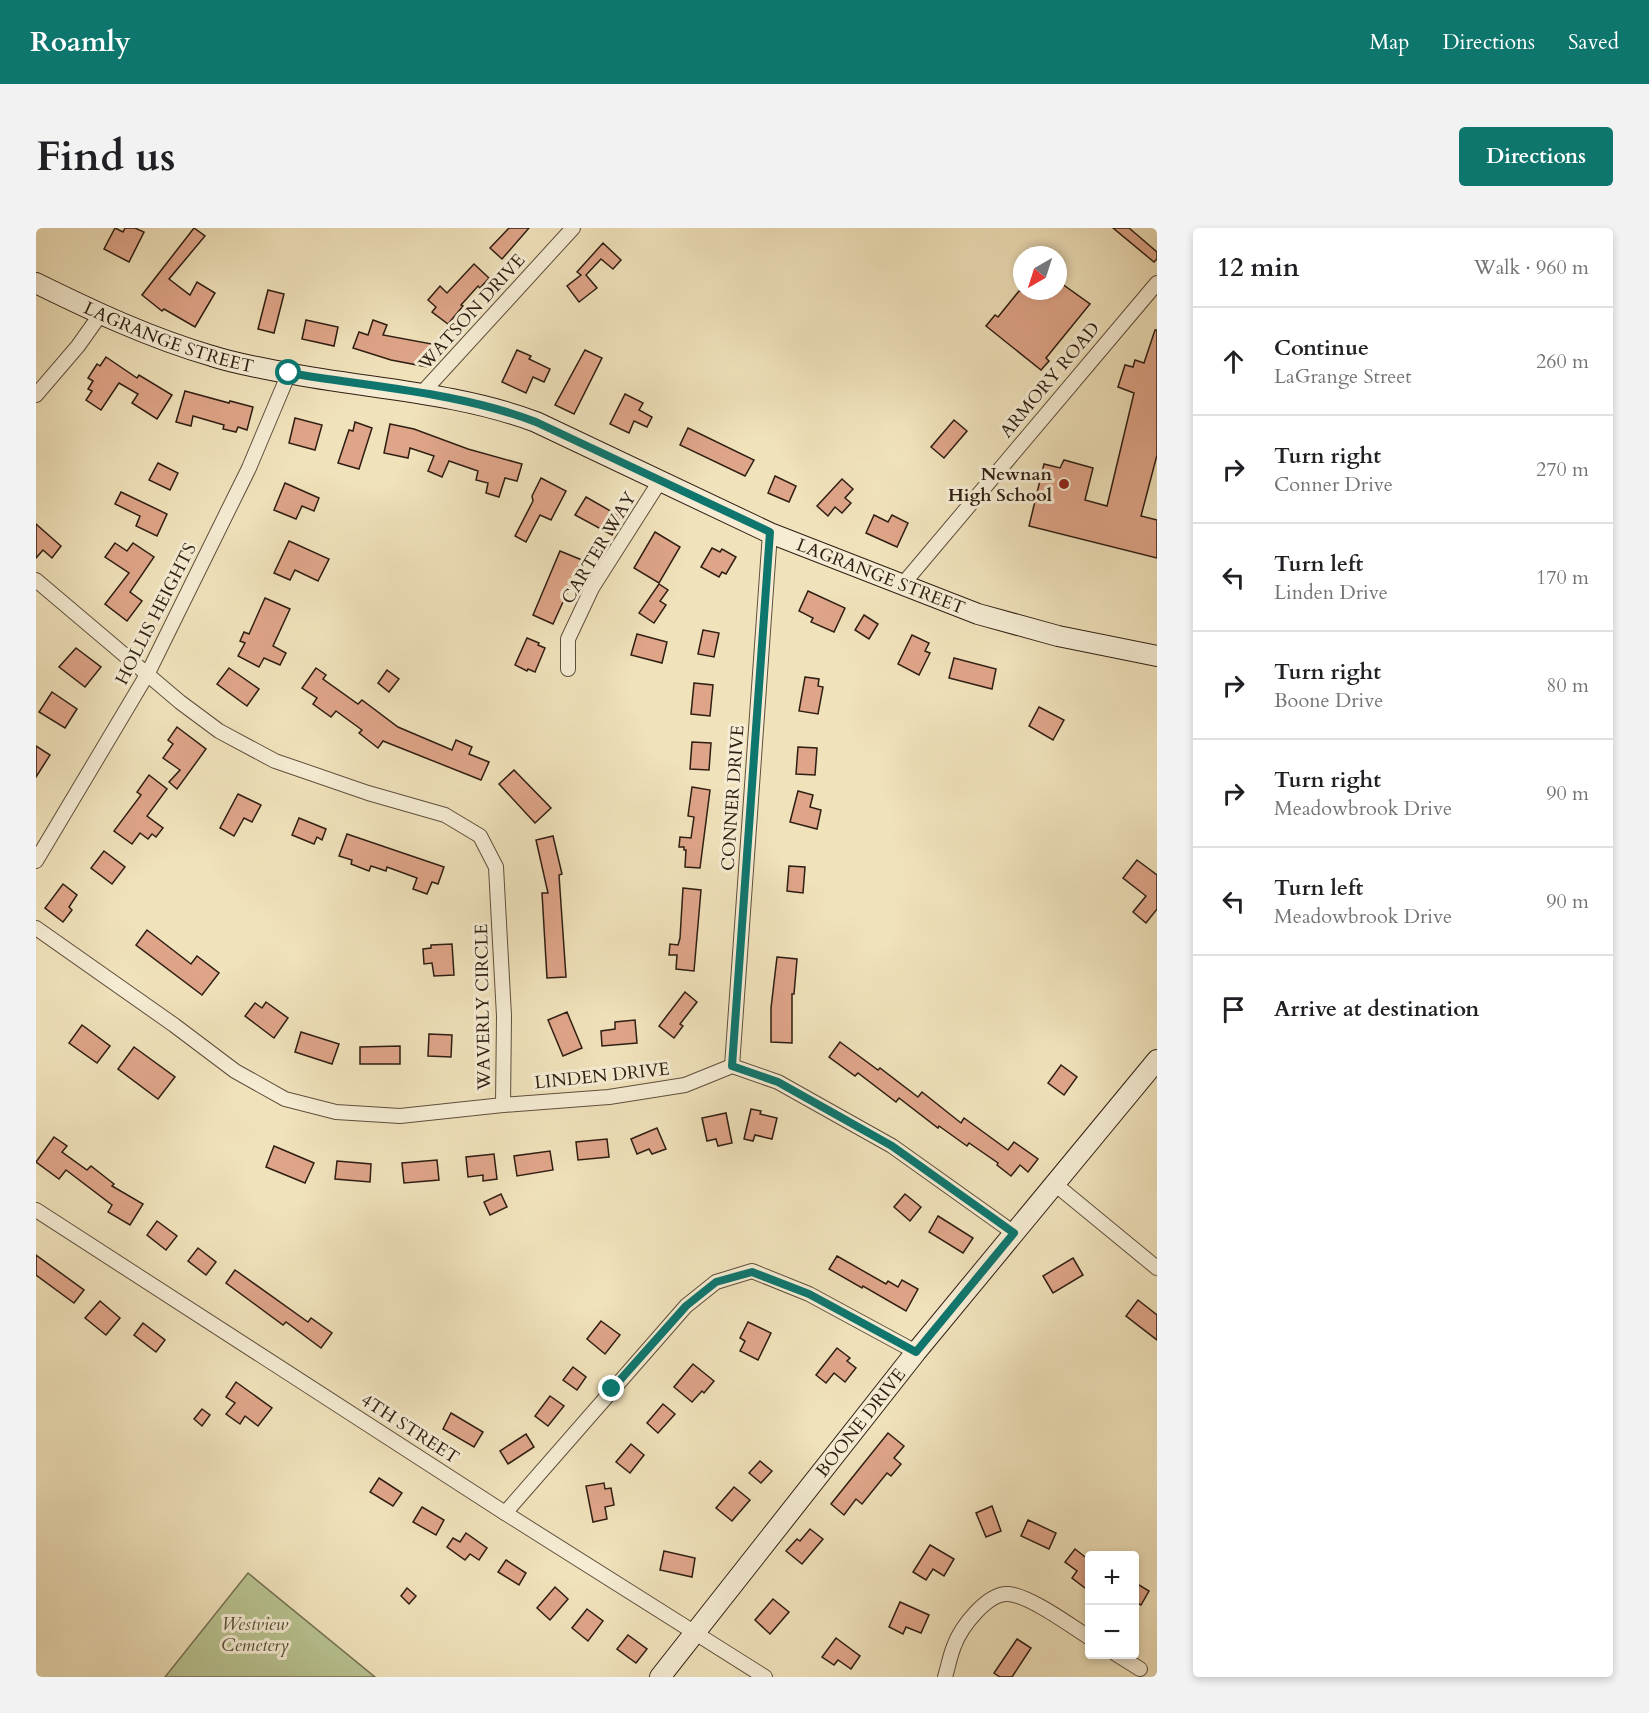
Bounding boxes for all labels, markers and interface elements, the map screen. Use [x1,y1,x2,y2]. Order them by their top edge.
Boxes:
text: Roamly [30,23,131,61]
text: Map [1369,28,1409,57]
text: Directions [1442,28,1535,57]
text: Saved [1568,28,1619,57]
button: Directions [1459,127,1613,186]
text: Find us [36,128,176,185]
north arrow [1013,246,1067,300]
street label: WATSON DRIVE [412,249,531,376]
text: 12 min [1217,250,1300,285]
text: Walk · 960 m [1474,254,1589,281]
street label: LAGRANGE STREET [80,295,256,379]
street label: ARMORY ROAD [994,317,1106,443]
text: Continue [1274,333,1369,363]
icon: ahead [1217,345,1250,378]
text: 260 m [1536,348,1589,375]
route start [275,359,301,385]
text: LaGrange Street [1274,363,1412,390]
text: Turn right [1274,441,1381,471]
icon: right [1217,453,1250,486]
text: 270 m [1536,456,1589,483]
place label: Newnan High School [948,462,1052,508]
text: Conner Drive [1274,471,1393,498]
marker: Newnan High School [1057,477,1071,491]
street label: CARTER WAY [556,487,643,609]
street label: LAGRANGE STREET [793,532,969,620]
street label: HOLLIS HEIGHTS [109,539,203,689]
text: Turn left [1274,549,1363,579]
icon: left [1217,561,1250,594]
text: 170 m [1536,564,1589,591]
text: Linden Drive [1274,579,1388,606]
text: Turn right [1274,657,1381,687]
icon: right [1217,669,1250,702]
text: 80 m [1546,672,1589,699]
text: Boone Drive [1274,687,1383,714]
street label: CONNER DRIVE [715,724,751,872]
text: Turn right [1274,765,1381,795]
icon: right [1217,777,1250,810]
text: 90 m [1546,780,1589,807]
text: Meadowbrook Drive [1274,795,1452,822]
text: Turn left [1274,873,1363,903]
icon: left [1217,885,1250,918]
text: 90 m [1546,888,1589,915]
text: Meadowbrook Drive [1274,903,1452,930]
street label: WAVERLY CIRCLE [469,923,497,1092]
icon: arrive [1217,993,1250,1026]
text: Arrive at destination [1274,994,1479,1024]
street label: LINDEN DRIVE [533,1056,671,1096]
street label: BOONE DRIVE [810,1363,911,1482]
route end [598,1375,624,1401]
street label: 4TH STREET [356,1388,464,1470]
map controls [1085,1551,1139,1659]
button: + [1085,1551,1139,1605]
button: − [1085,1605,1139,1659]
park label: Westview Cemetery [221,1612,289,1658]

